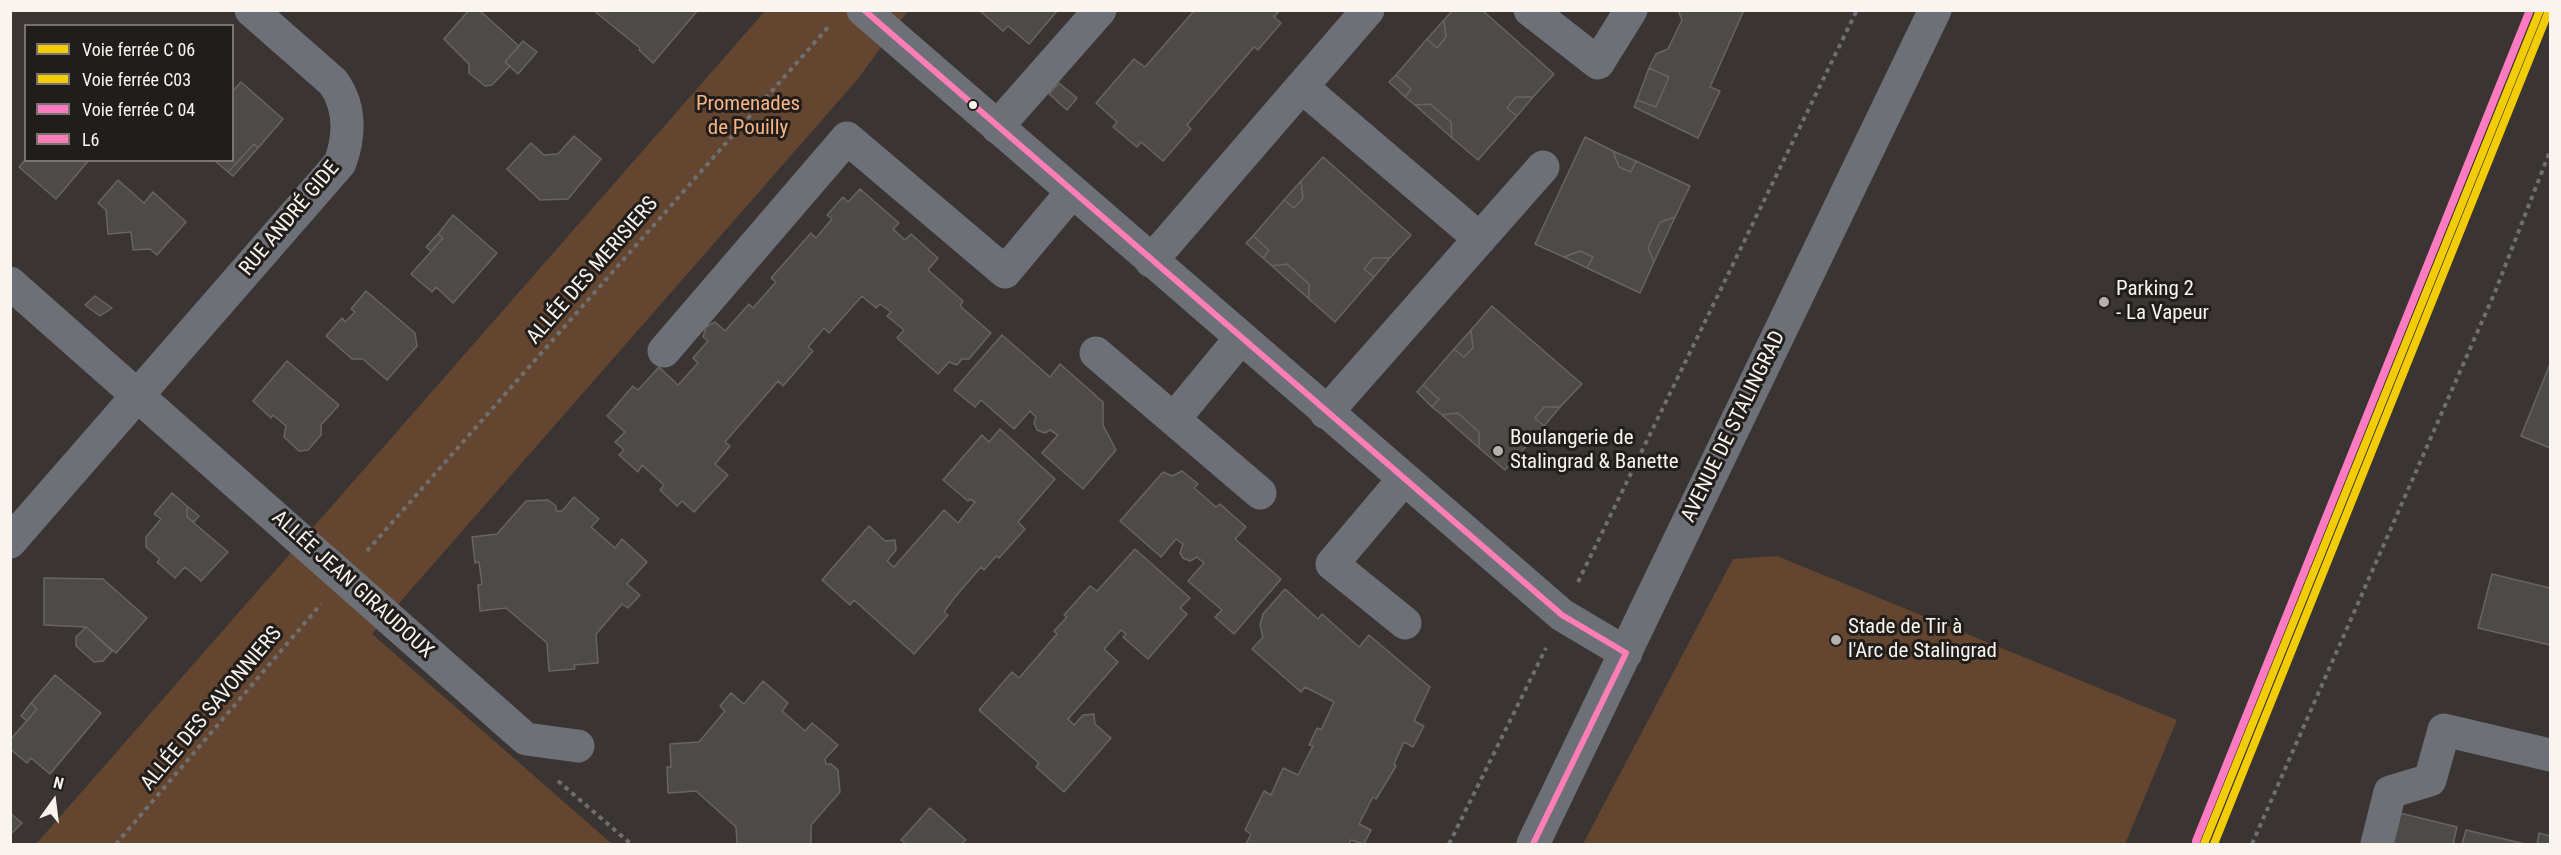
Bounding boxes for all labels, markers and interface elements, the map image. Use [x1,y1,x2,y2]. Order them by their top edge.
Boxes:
legend [24,24,234,162]
text: Voie ferrée C 06 [82,39,195,60]
text: Voie ferrée C03 [82,69,191,90]
park label: Promenades de Pouilly [696,92,800,142]
text: Voie ferrée C 04 [82,99,195,120]
unlabelled marker [967,99,979,111]
text: L6 [82,129,99,150]
street label: RUE ANDRÉ GIDE [235,157,345,281]
street label: ALLÉE DES MERISIERS [522,192,664,350]
place label: Parking 2 - La Vapeur [2116,277,2209,327]
marker: Parking 2 - La Vapeur [2097,295,2111,309]
street label: AVENUE DE STALINGRAD [1677,327,1791,527]
place label: Boulangerie de Stalingrad & Banette [1510,426,1679,476]
marker: Boulangerie de Stalingrad & Banette [1491,444,1505,458]
street label: ALLÉE JEAN GIRAUDOUX [266,506,438,664]
place label: Stade de Tir à l'Arc de Stalingrad [1848,615,1997,665]
street label: ALLÉE DES SAVONNIERS [136,622,288,796]
marker: Stade de Tir à l'Arc de Stalingrad [1829,633,1843,647]
north arrow [24,771,84,831]
text: N [51,773,66,793]

